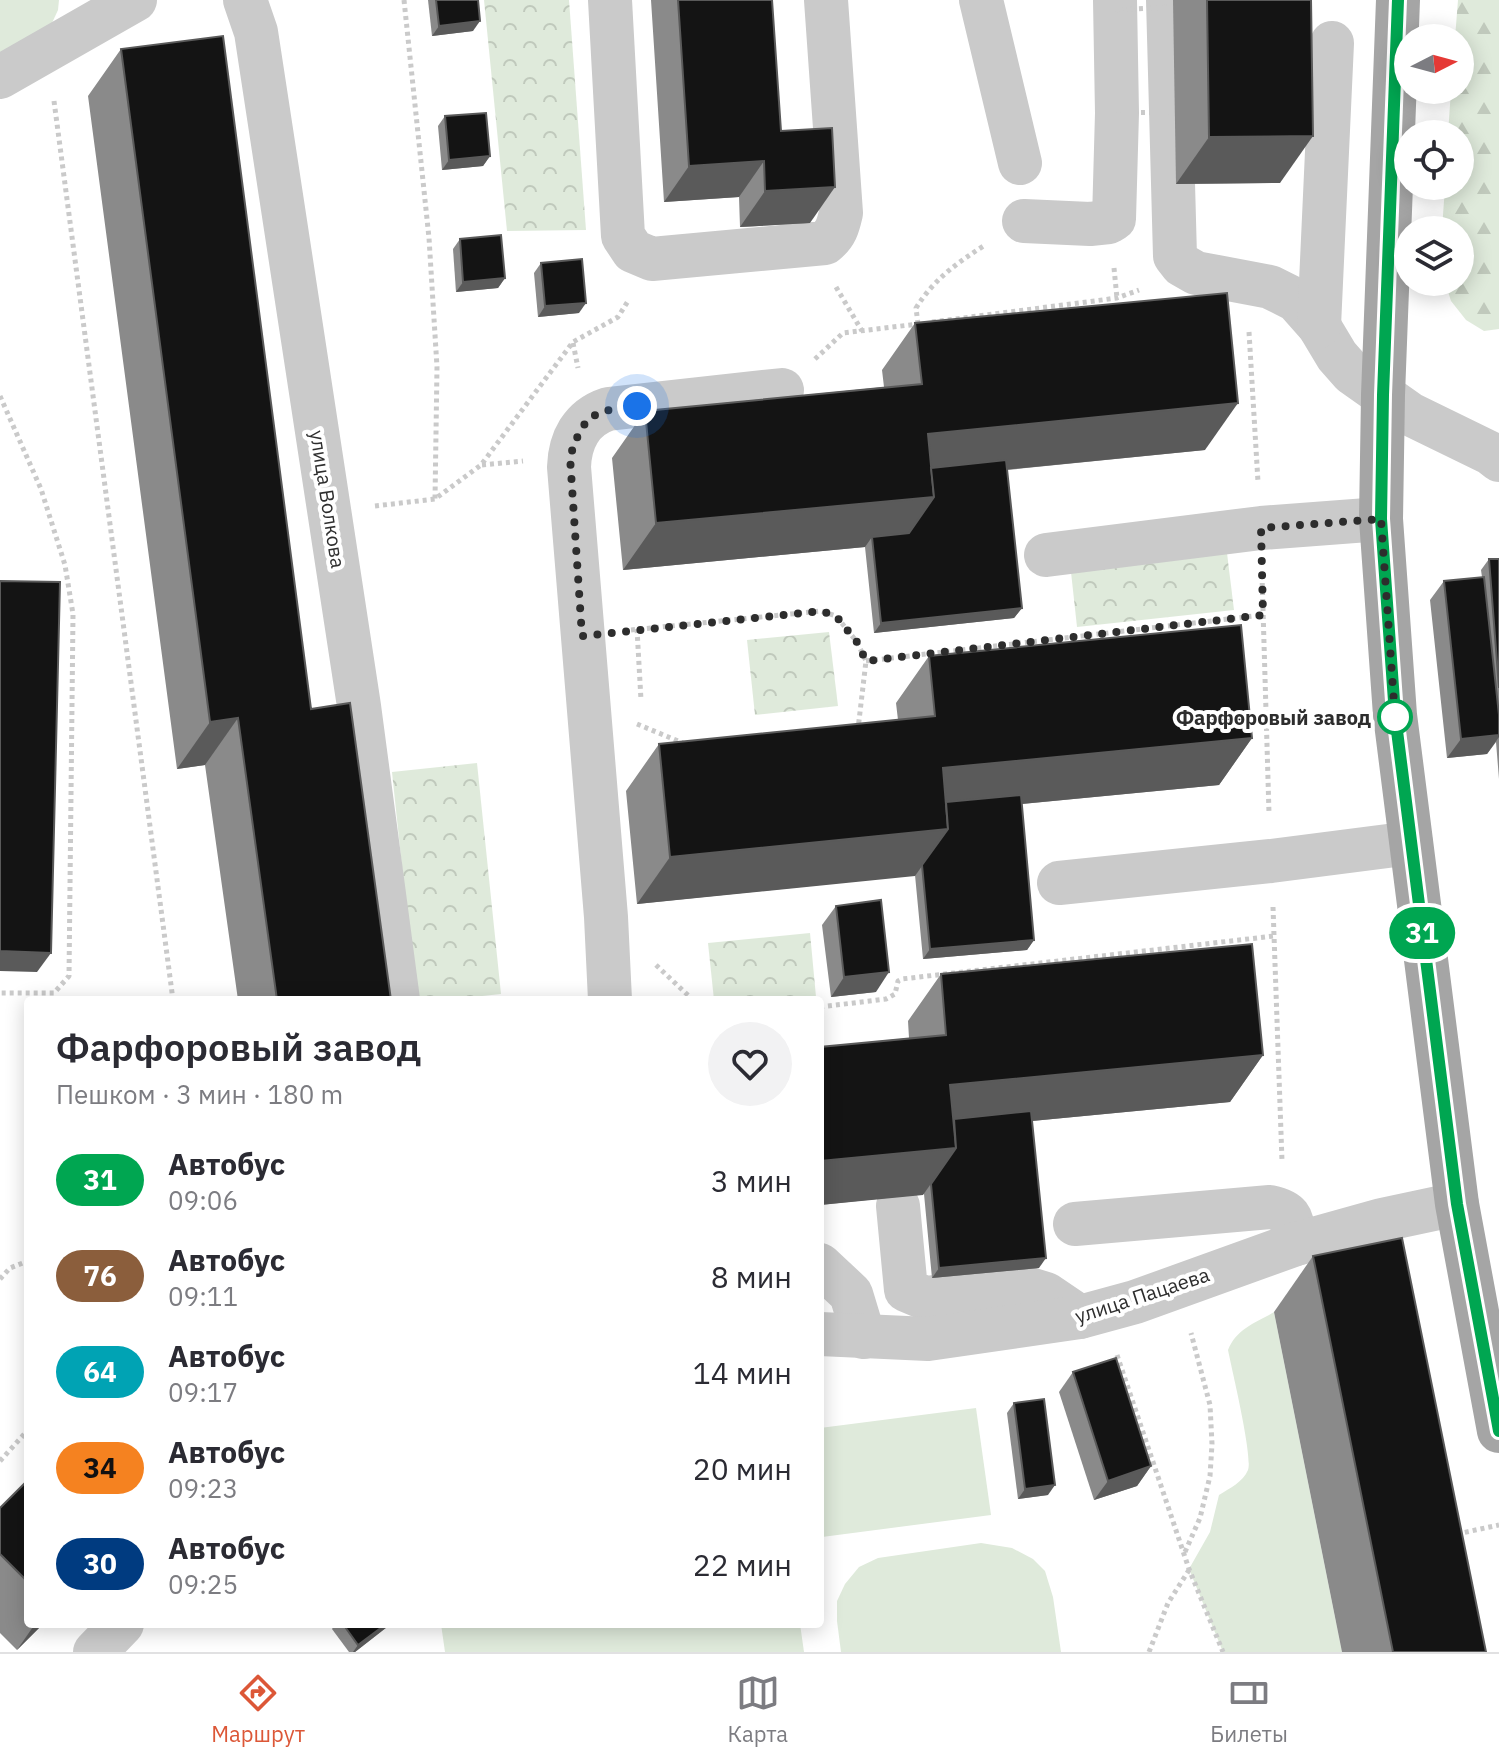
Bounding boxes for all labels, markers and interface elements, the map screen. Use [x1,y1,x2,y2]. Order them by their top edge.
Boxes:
north arrow [1394,24,1474,104]
map controls [1394,24,1474,296]
button: locate [1394,120,1474,200]
button: layers [1394,216,1474,296]
your location [617,386,657,426]
street label: улица Волкова [304,428,352,570]
marker: Фарфоровый завод [1378,700,1412,734]
place label: Фарфоровый завод [1176,704,1371,731]
line badge: 31 [1386,907,1458,959]
text: 31 [1405,914,1439,951]
text: Фарфоровый завод [56,1022,421,1071]
button: heart [708,1022,792,1106]
text: Пешком · 3 мин · 180 m [56,1077,343,1111]
text: Автобус [168,1144,285,1183]
text: 31 [83,1161,117,1198]
text: 3 мин [711,1161,792,1200]
text: 09:06 [168,1183,238,1217]
text: Автобус [168,1240,285,1279]
text: 76 [83,1257,117,1294]
text: 8 мин [711,1257,792,1296]
street label: улица Пацаева [1071,1260,1213,1329]
text: 09:11 [168,1279,238,1313]
text: Автобус [168,1336,285,1375]
text: 64 [83,1353,117,1390]
text: 14 мин [693,1353,792,1392]
text: 09:17 [168,1375,238,1409]
text: Автобус [168,1432,285,1471]
text: 34 [83,1449,117,1486]
text: 20 мин [693,1449,792,1488]
text: 09:23 [168,1471,238,1505]
text: Автобус [168,1528,285,1567]
text: 30 [83,1545,117,1582]
text: 22 мин [693,1545,792,1584]
text: 09:25 [168,1567,238,1601]
tab: Маршрут [211,1671,305,1748]
tab: Карта [728,1671,788,1748]
tab: Билеты [1210,1671,1288,1748]

